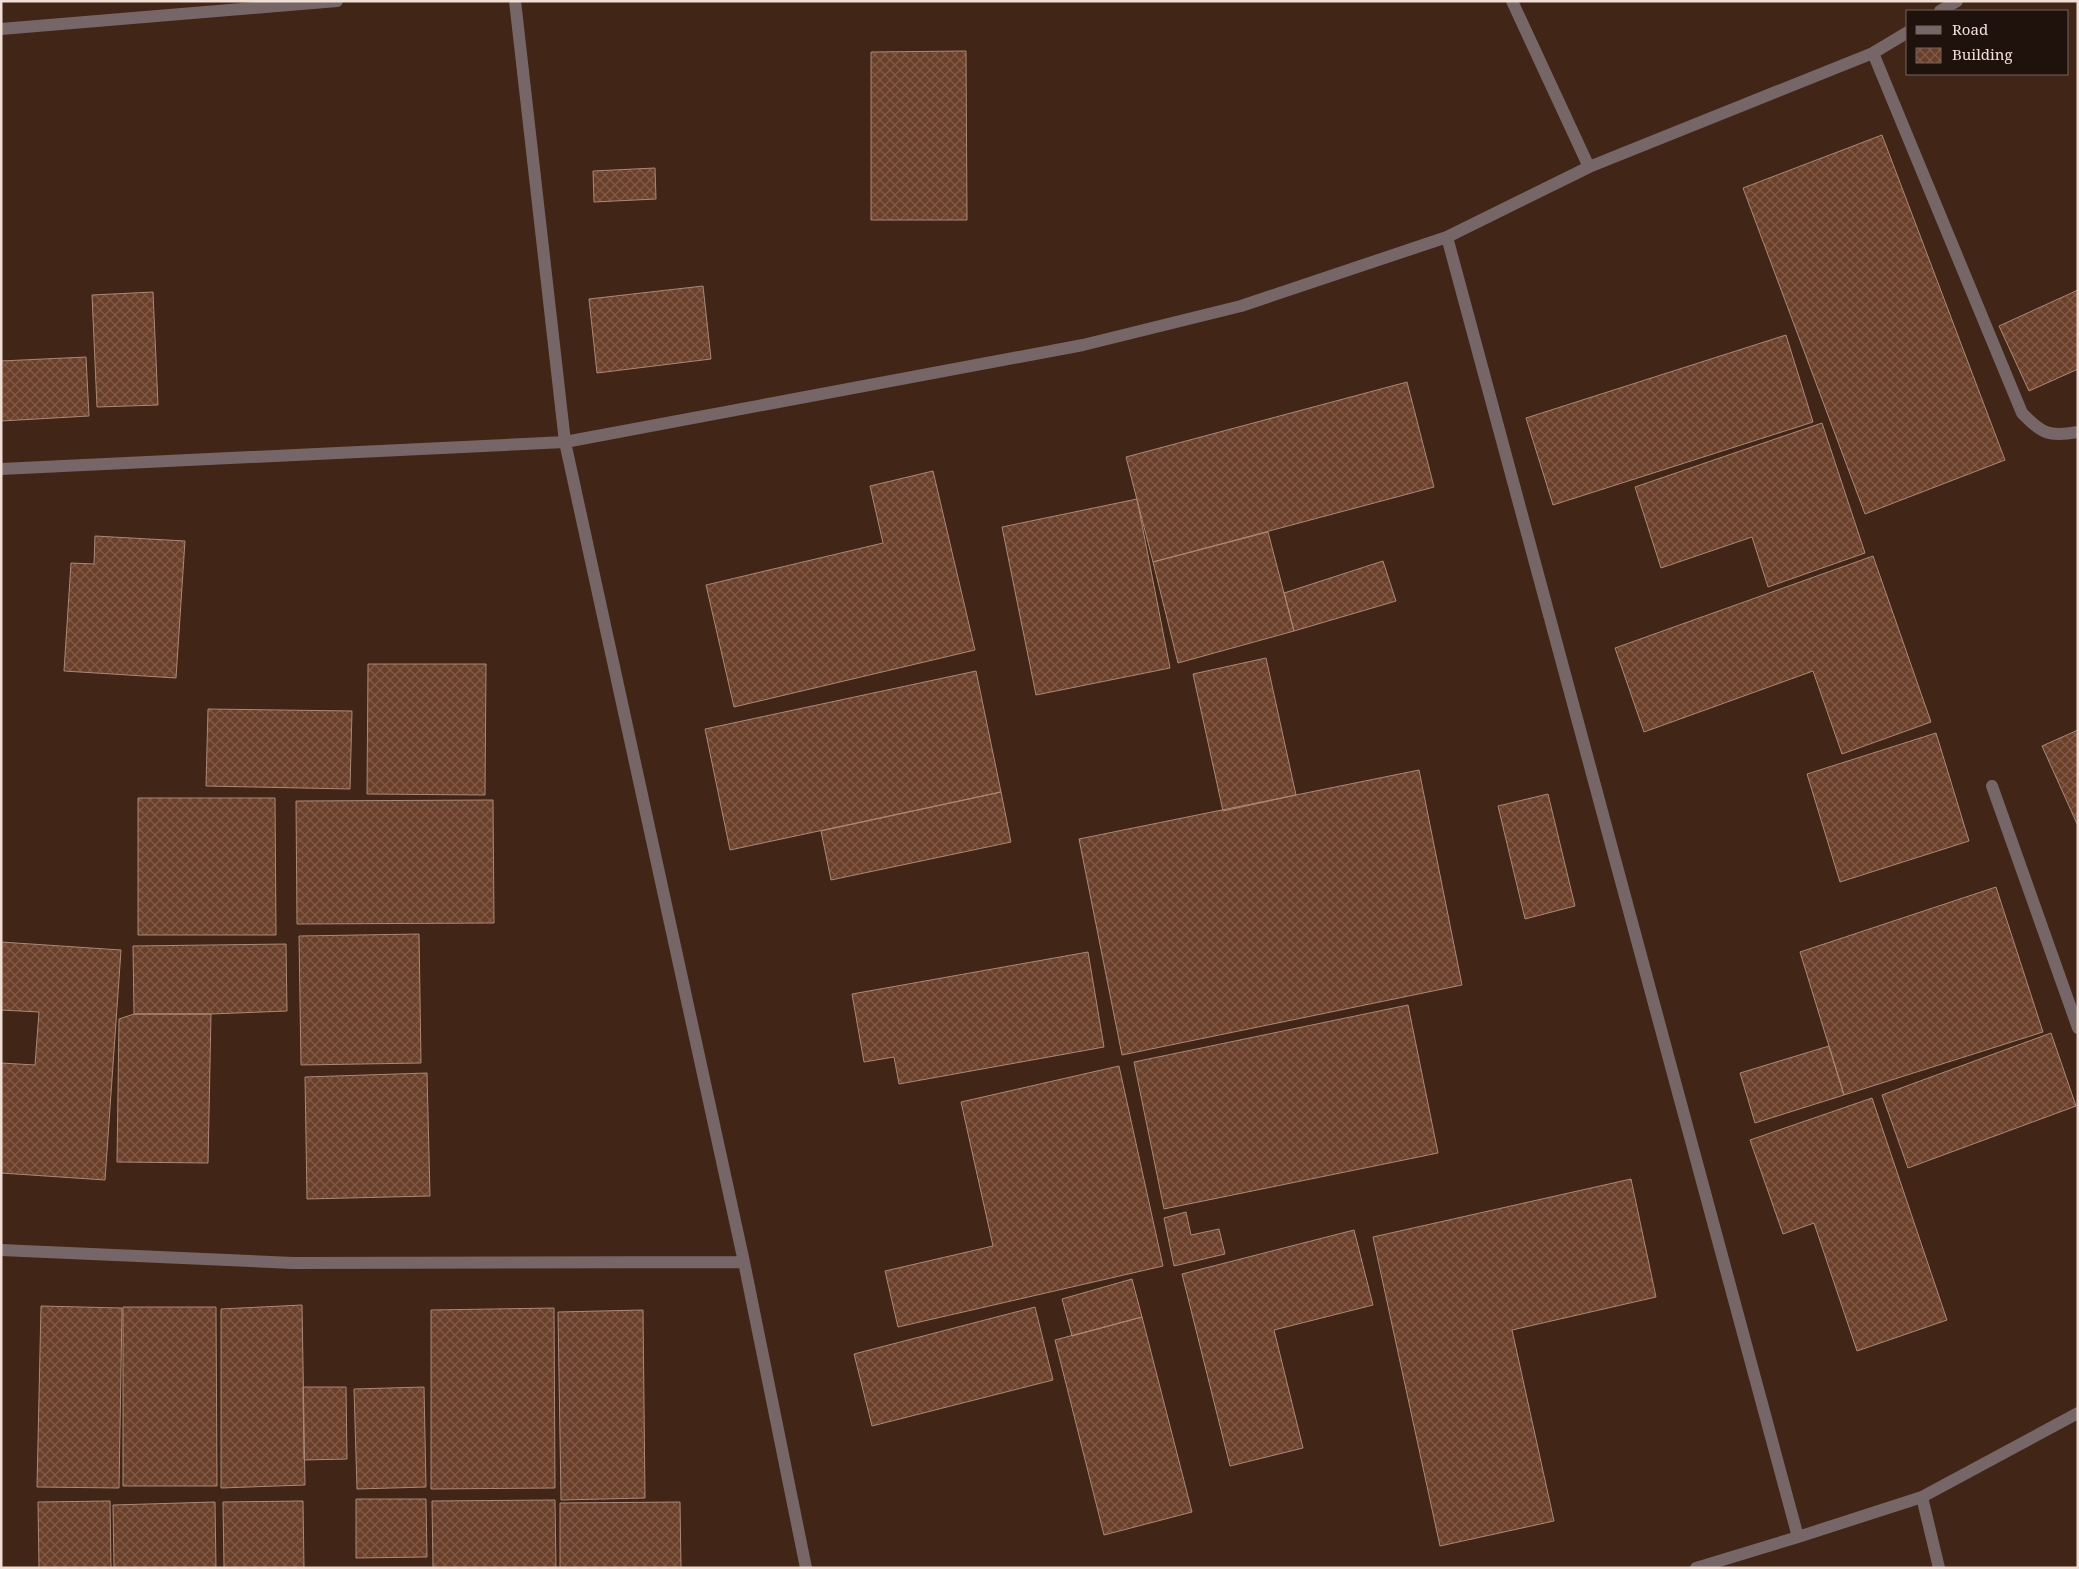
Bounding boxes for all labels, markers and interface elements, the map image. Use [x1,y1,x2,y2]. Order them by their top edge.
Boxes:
legend [1906,10,2069,75]
text: Road [1952,19,1988,39]
text: Building [1952,44,2013,64]

